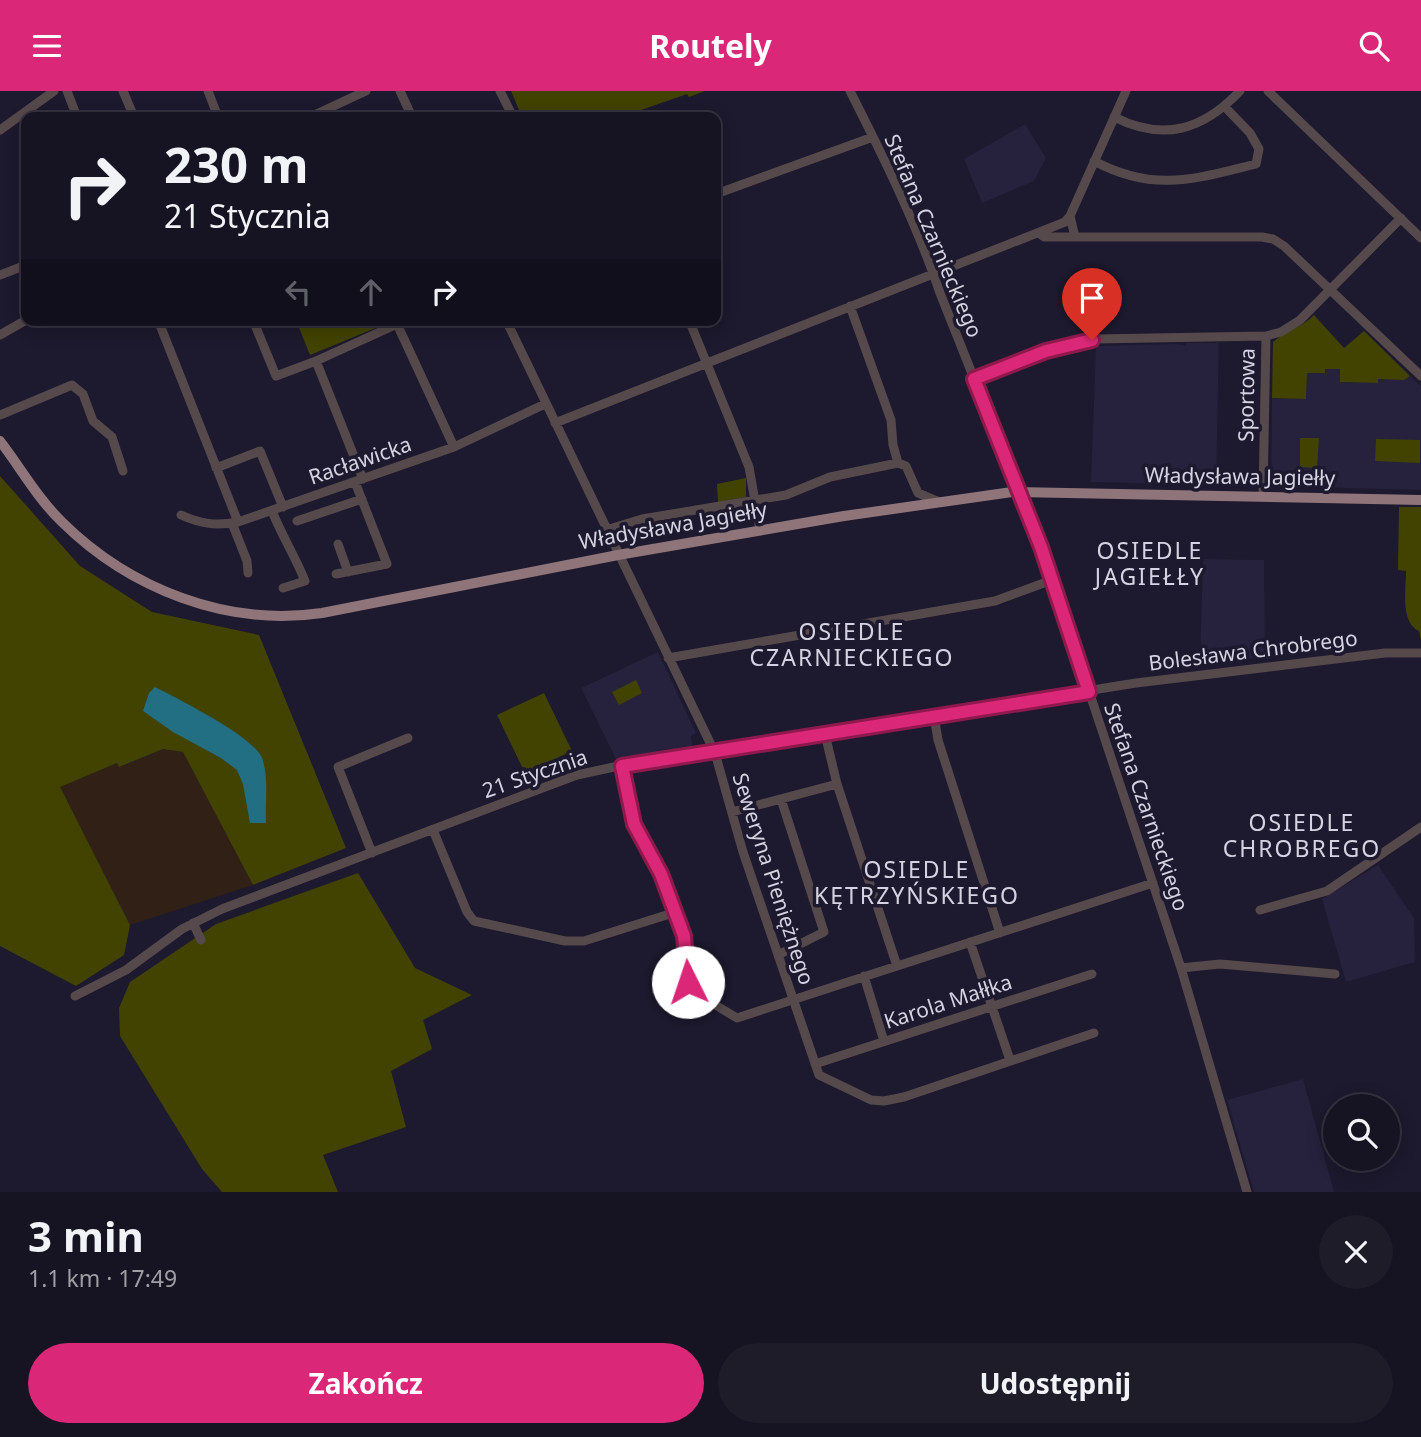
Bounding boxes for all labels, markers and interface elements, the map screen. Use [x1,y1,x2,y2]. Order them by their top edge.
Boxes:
text: Routely [649,24,772,67]
icon: menu [28,27,66,65]
icon: search [1355,27,1393,65]
street label: Stefana Czarnieckiego [878,130,989,342]
text: 230 m [164,131,309,197]
icon: right [49,140,140,231]
text: 21 Stycznia [164,194,331,237]
pin [1062,268,1122,340]
icon: left [279,273,317,311]
icon: ahead [352,273,390,311]
icon: right [425,273,463,311]
icon: arrive [1073,279,1111,317]
street label: Sportowa [1231,348,1261,442]
street label: Racławicka [304,429,415,491]
street label: Władysława Jagiełły [1144,460,1336,492]
street label: Władysława Jagiełły [577,495,769,555]
district label: OSIEDLE JAGIEŁŁY [1093,534,1205,592]
district label: OSIEDLE CZARNIECKIEGO [750,615,954,673]
street label: Bolesława Chrobrego [1147,623,1359,677]
street label: Stefana Czarnieckiego [1098,699,1196,914]
street label: 21 Stycznia [478,742,591,804]
street label: Seweryna Pieniężnego [726,769,821,988]
district label: OSIEDLE CHROBREGO [1223,806,1381,864]
district label: OSIEDLE KĘTRZYŃSKIEGO [814,853,1020,911]
position arrow [651,945,725,1019]
street label: Karola Małłka [880,967,1015,1035]
map controls [1323,1094,1400,1171]
button: search [1323,1094,1400,1171]
text: 3 min [28,1207,144,1264]
button: close [1319,1215,1393,1289]
text: 1.1 km · 17:49 [28,1262,177,1294]
button: Zakończ [28,1343,704,1423]
button: Udostępnij [718,1343,1393,1423]

